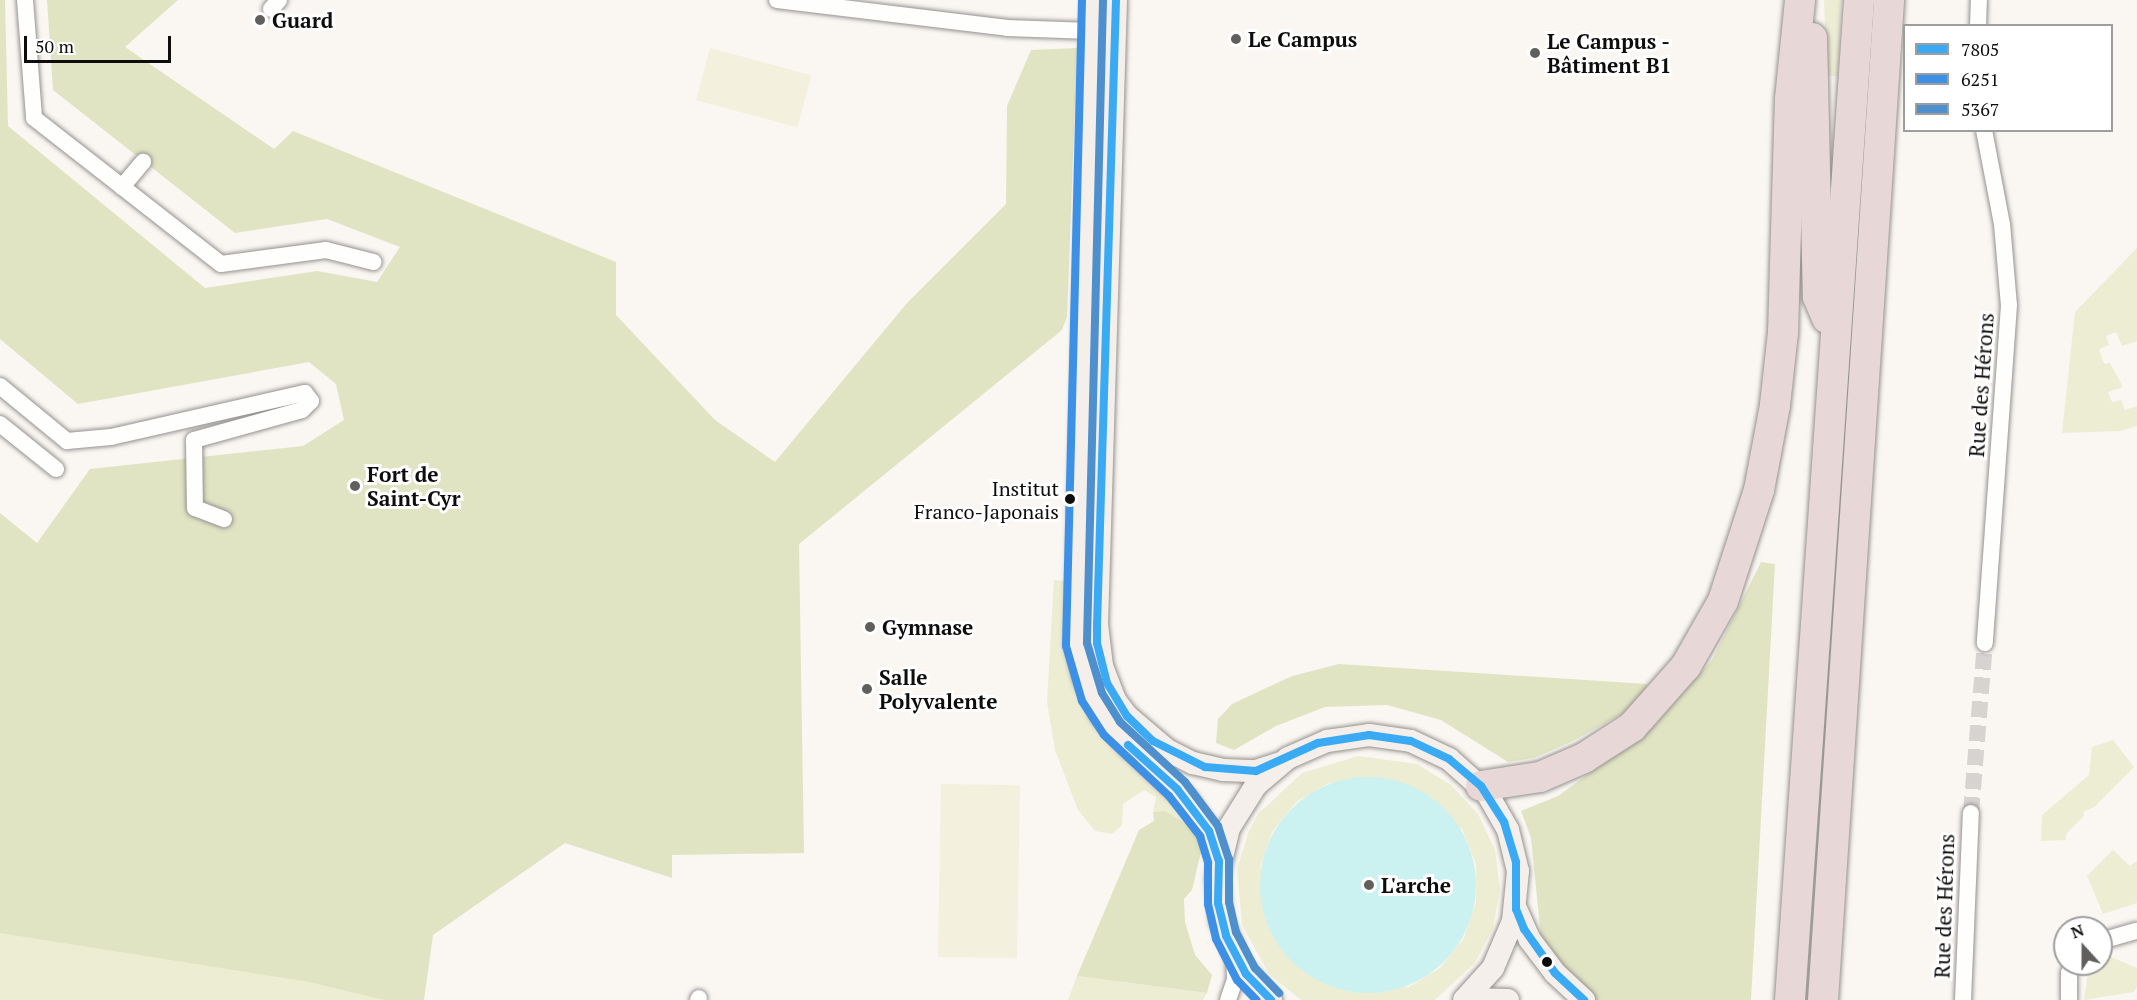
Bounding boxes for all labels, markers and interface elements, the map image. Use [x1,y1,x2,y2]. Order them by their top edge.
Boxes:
place label: Guard [272,7,333,33]
marker: Guard [253,13,267,27]
scale bar [27,24,174,62]
legend [1903,24,2113,132]
place label: Le Campus [1248,26,1357,52]
place label: Le Campus - Bâtiment B1 [1547,28,1671,78]
marker: Le Campus [1229,32,1243,46]
text: 50 m [35,34,74,58]
text: 7805 [1961,37,1999,61]
marker: Le Campus - Bâtiment B1 [1528,46,1542,60]
text: 6251 [1961,67,1999,91]
text: 5367 [1961,97,1999,121]
street label: Rue des Hérons [1963,312,1999,458]
place label: Fort de Saint-Cyr [367,461,460,511]
place label: Institut Franco-Japonais [914,476,1059,523]
marker: Fort de Saint-Cyr [348,479,362,493]
marker: Institut Franco-Japonais [1064,493,1076,505]
place label: Gymnase [882,614,973,640]
marker: Gymnase [863,620,877,634]
place label: Salle Polyvalente [879,664,997,714]
marker: Salle Polyvalente [860,682,874,696]
street label: Rue des Hérons [1929,833,1959,979]
place label: L'arche [1381,872,1451,898]
marker: L'arche [1362,878,1376,892]
north arrow [2053,916,2113,976]
text: N [2068,919,2087,944]
unlabelled marker [1541,956,1553,968]

